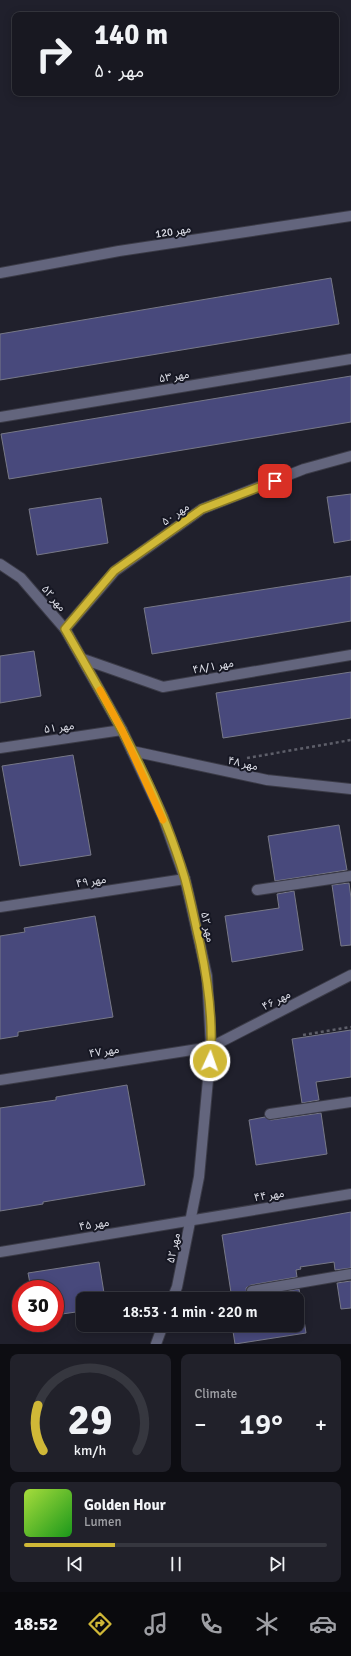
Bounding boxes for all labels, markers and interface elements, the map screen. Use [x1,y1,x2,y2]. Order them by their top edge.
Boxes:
text: 140 m [94,18,168,52]
icon: right [28,28,80,80]
text: مهر ۵۰ [94,60,144,82]
street label: مهر 120 [154,222,192,241]
street label: مهر ۵۳ [158,368,190,385]
pin [258,464,292,498]
icon: arrive [264,470,286,492]
street label: مهر ۵۰ [159,500,192,529]
street label: مهر ۵۲ [39,582,69,614]
street label: مهر ۴۸/۱ [191,656,235,677]
street label: مهر ۵۱ [43,719,75,736]
street label: مهر ۴۸ [227,754,259,773]
street label: مهر ۴۹ [75,873,107,890]
street label: مهر ۵۲ [198,911,217,944]
street label: مهر ۴۶ [260,988,293,1013]
position arrow [189,1040,231,1082]
street label: مهر ۴۷ [88,1043,120,1060]
street label: مهر ۴۴ [253,1187,285,1204]
street label: مهر ۴۵ [78,1216,110,1233]
street label: مهر ۵۲ [164,1232,183,1264]
speed limit sign: 30 [12,1280,64,1332]
text: 18:53 · 1 min · 220 m [123,1303,257,1321]
text: Climate [195,1386,237,1402]
text: 29 [68,1395,113,1446]
text: 19° [239,1406,283,1443]
text: − [195,1411,206,1438]
text: + [315,1411,327,1438]
text: km/h [74,1442,106,1459]
text: Golden Hour [84,1496,166,1514]
text: Lumen [84,1514,122,1530]
icon: previous [64,1553,86,1575]
icon: pause [165,1553,187,1575]
icon: next [266,1553,288,1575]
icon: directions [86,1610,114,1638]
icon: music [142,1610,170,1638]
icon: phone [197,1610,225,1638]
icon: climate [253,1610,281,1638]
icon: car [309,1610,337,1638]
text: 18:52 [14,1613,58,1635]

